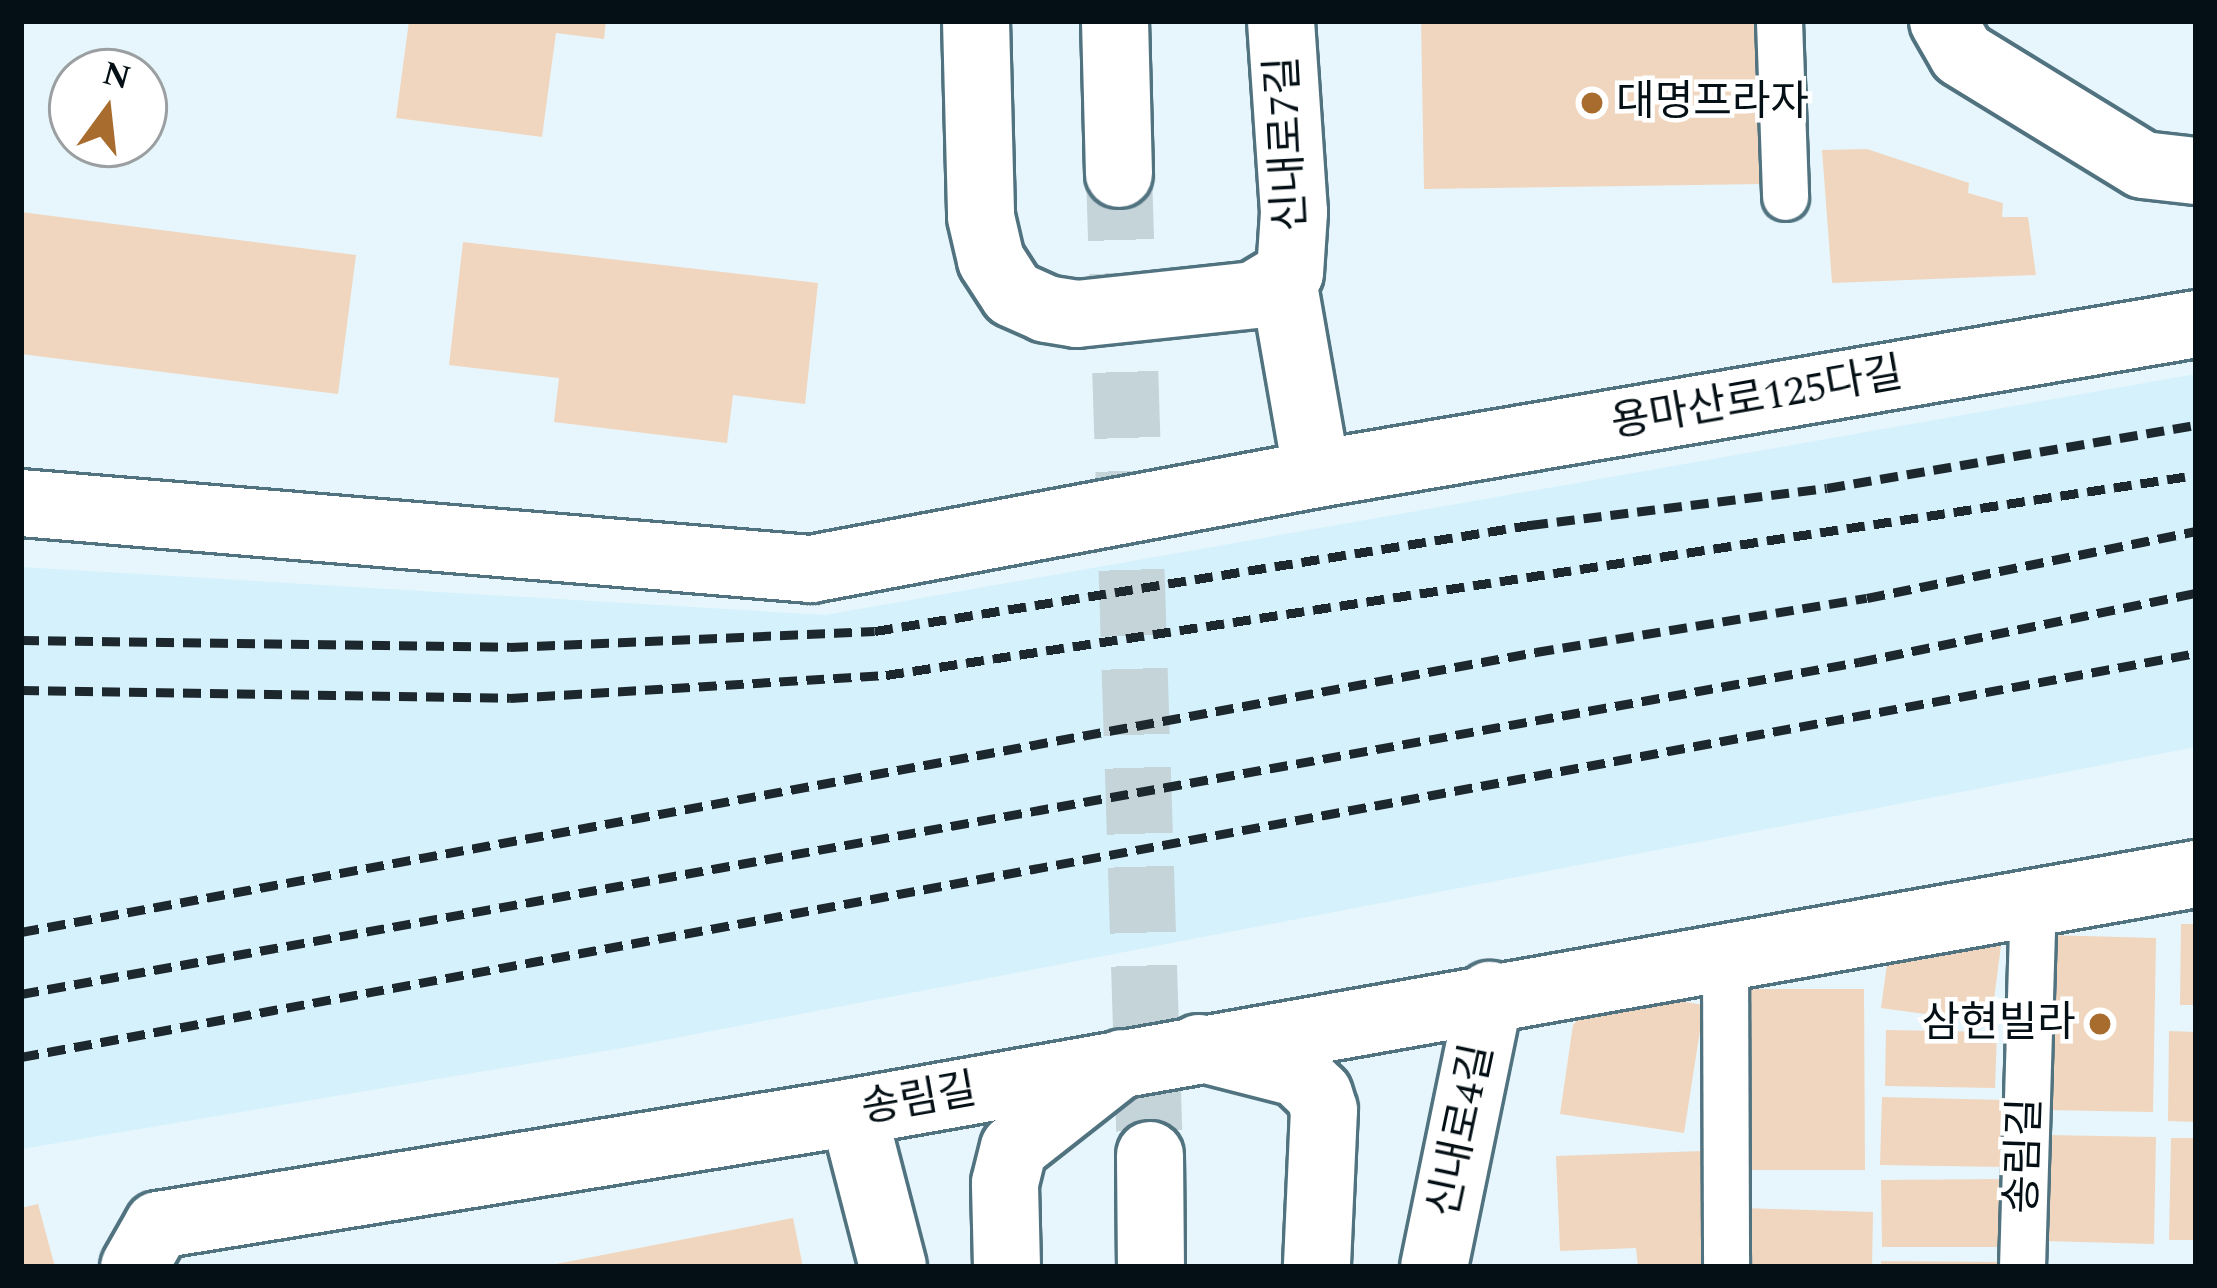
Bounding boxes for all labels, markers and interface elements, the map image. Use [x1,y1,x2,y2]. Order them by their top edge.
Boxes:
north arrow [48,48,168,168]
text: N [97,48,136,104]
street label: 신내로7길 [1258,55,1318,233]
place label: 대명프라자 [1616,78,1809,128]
marker: 대명프라자 [1579,90,1605,116]
street label: 용마산로125다길 [1607,349,1907,449]
place label: 삼현빌라 [1921,999,2076,1049]
marker: 삼현빌라 [2087,1011,2113,1037]
street label: 신내로4길 [1419,1040,1505,1222]
street label: 송림길 [858,1065,980,1135]
street label: 송림길 [1998,1097,2052,1215]

